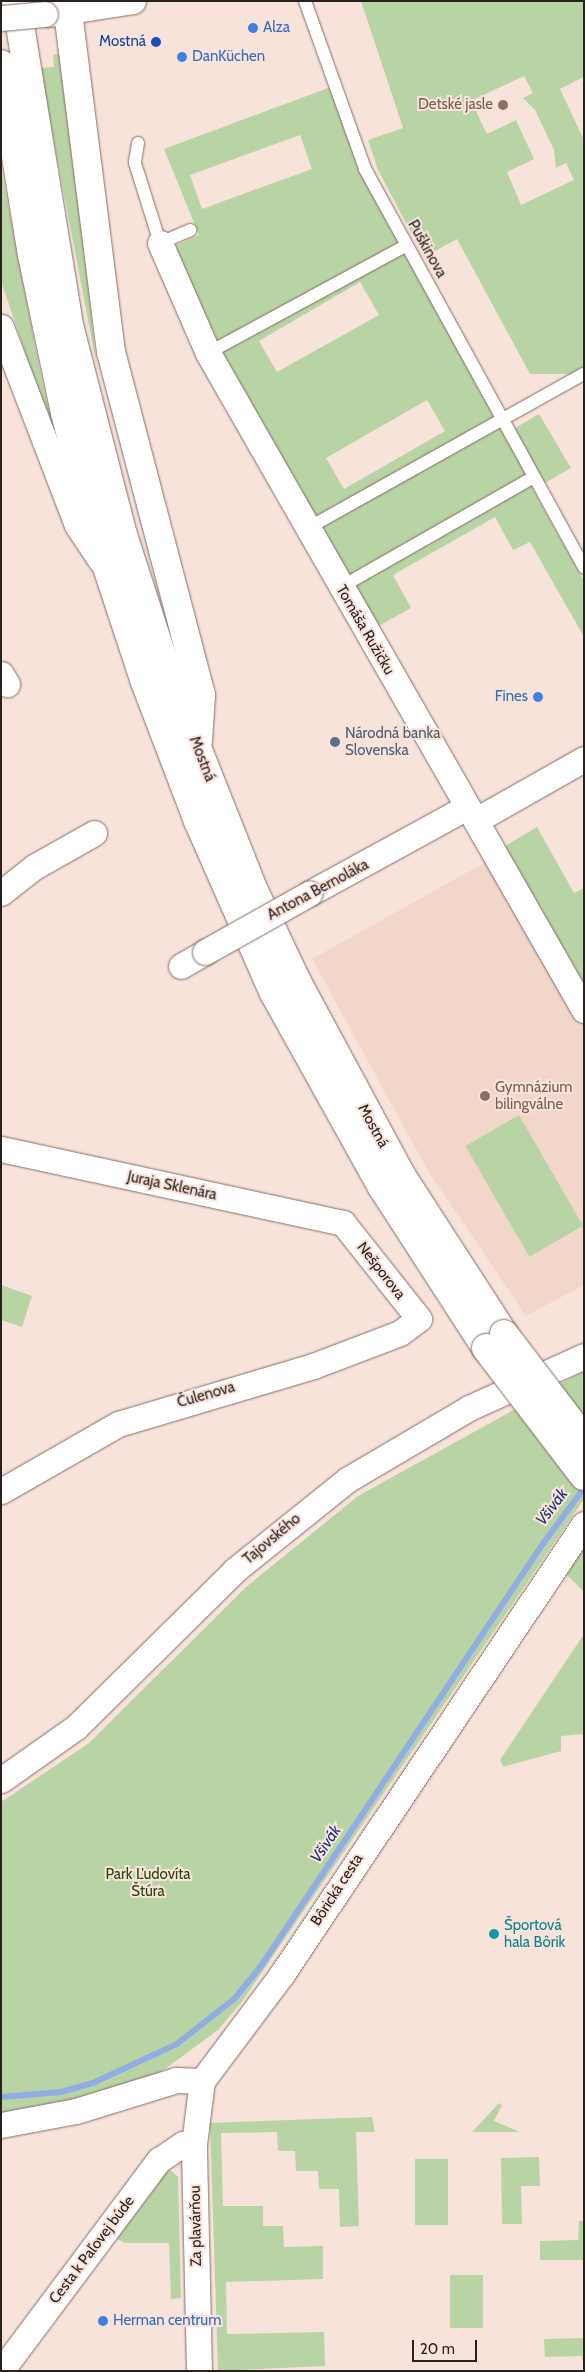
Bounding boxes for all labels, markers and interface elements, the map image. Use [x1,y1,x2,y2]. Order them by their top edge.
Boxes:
place label: Alza [263,19,290,37]
marker: Alza [247,22,259,34]
place label: Mostná [99,33,146,51]
marker: Mostná [150,36,162,48]
place label: DanKüchen [192,48,265,66]
marker: DanKüchen [176,51,188,63]
place label: Detské jasle [418,96,493,114]
marker: Detské jasle [497,99,509,111]
street label: Puškinova [404,217,450,281]
street label: Tomáša Ružičku [332,582,398,678]
place label: Fines [495,688,528,706]
marker: Fines [532,691,544,703]
place label: Národná banka Slovenska [345,724,440,759]
street label: Mostná [185,734,219,784]
marker: Národná banka Slovenska [329,736,341,748]
street label: Antona Bernoláka [264,856,372,924]
place label: Gymnázium bilingválne [495,1078,572,1113]
marker: Gymnázium bilingválne [479,1090,491,1102]
street label: Mostná [354,1101,392,1151]
street label: Juraja Sklenára [126,1168,218,1204]
street label: Nešporova [353,1239,409,1303]
street label: Čulenova [175,1378,237,1412]
water label: Všivák [532,1485,572,1529]
street label: Tajovského [240,1510,304,1568]
water label: Všivák [307,1822,345,1866]
street label: Bôrická cesta [307,1851,367,1929]
park label: Park Ľudovíta Štúra [105,1865,191,1900]
place label: Športová hala Bôrik [504,1916,565,1951]
marker: Športová hala Bôrik [488,1928,500,1940]
street label: Za plavárňou [186,2185,206,2267]
street label: Cesta k Paľovej búde [46,2193,138,2307]
place label: Herman centrum [113,2312,221,2330]
marker: Herman centrum [97,2315,109,2327]
scale bar [415,2330,480,2362]
text: 20 m [420,2340,455,2358]

